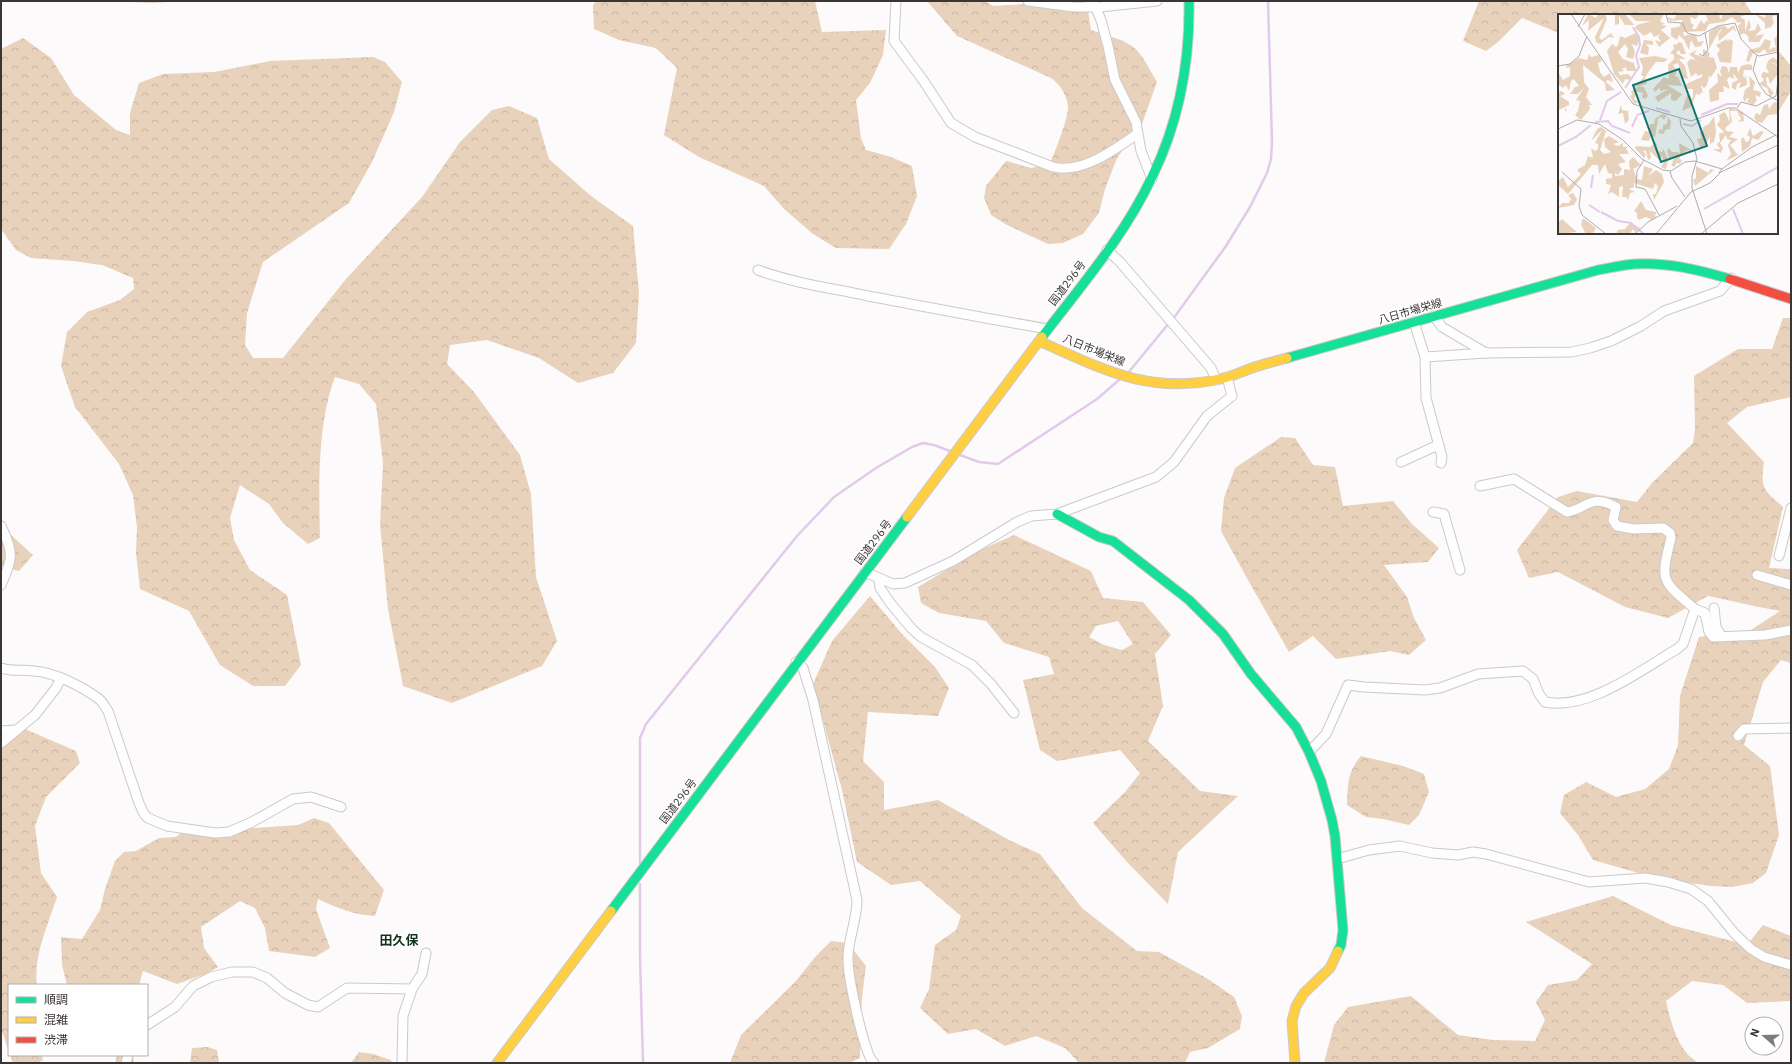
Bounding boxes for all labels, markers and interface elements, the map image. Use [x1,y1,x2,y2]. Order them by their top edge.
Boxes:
inset map [1558,14,1778,234]
street label: 国道296号 [1046,258,1088,308]
street label: 八日市場栄線 [1376,295,1444,327]
street label: 八日市場栄線 [1061,331,1127,369]
street label: 国道296号 [852,517,894,567]
street label: 国道296号 [657,776,699,826]
district label: 田久保 [379,932,419,949]
legend [8,984,148,1056]
text: 順調 [44,992,68,1007]
text: 混雑 [44,1012,68,1027]
north arrow [1744,1016,1784,1056]
text: N [1747,1026,1763,1039]
text: 渋滞 [44,1032,68,1047]

